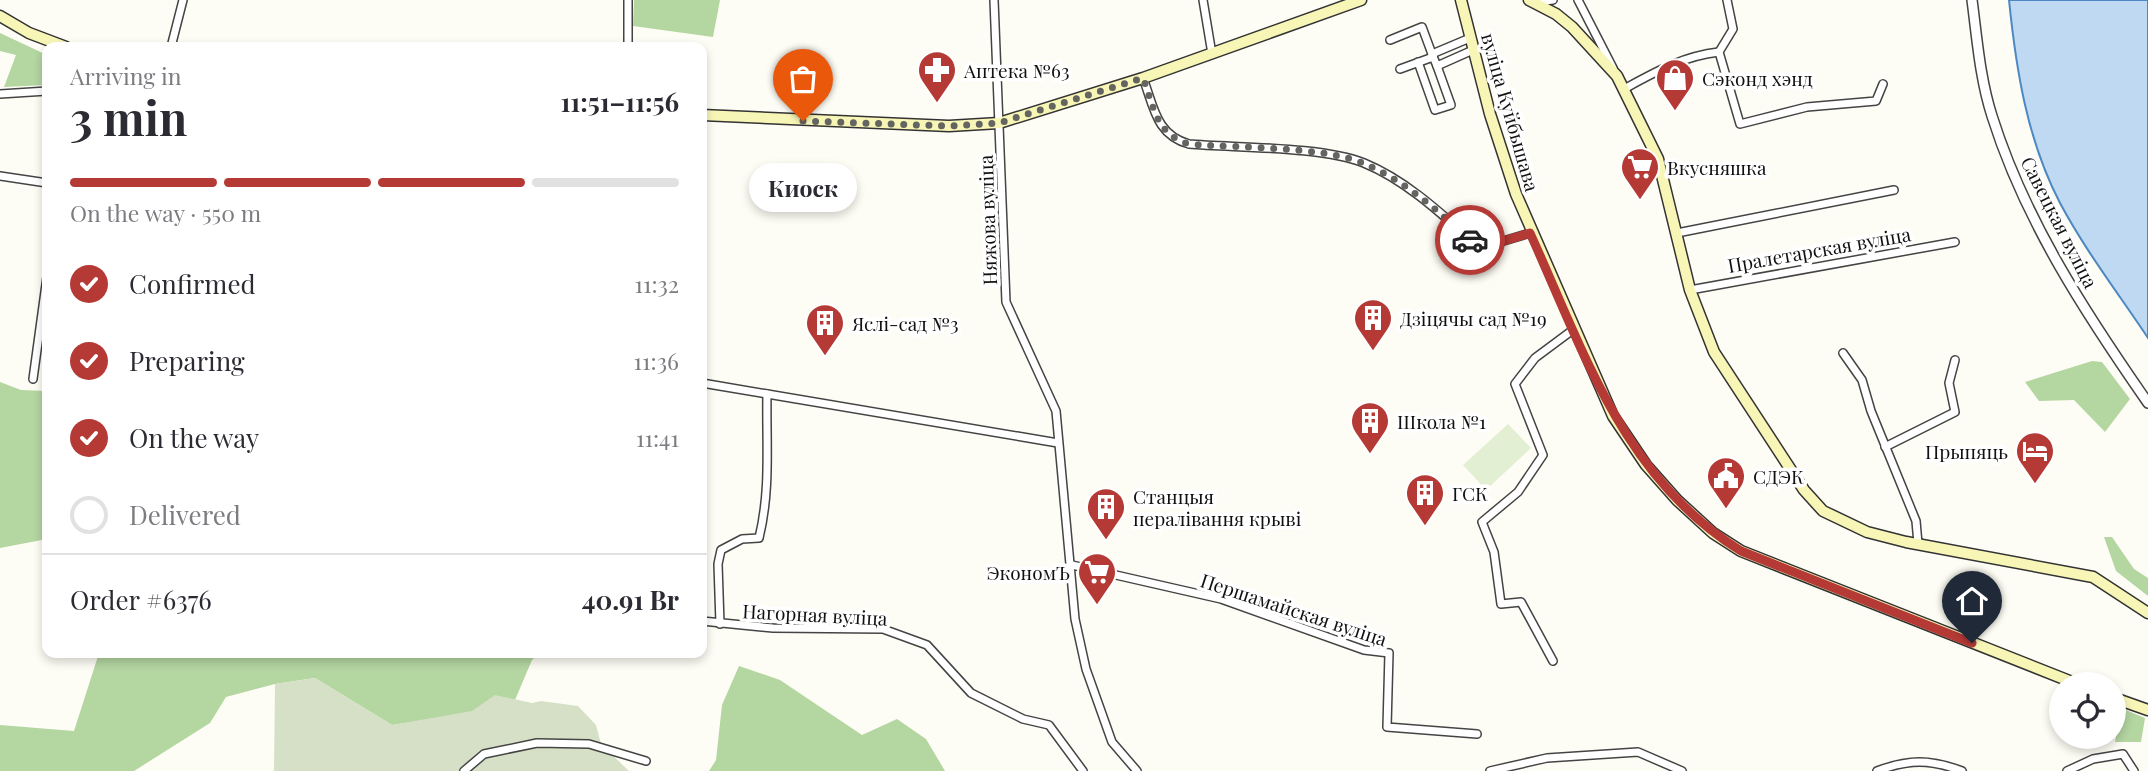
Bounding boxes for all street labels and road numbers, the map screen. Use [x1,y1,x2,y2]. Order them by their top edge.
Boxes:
street label: вуліца Куйбышава [1476,30,1546,195]
street label: Савецкая вуліца [2016,152,2105,293]
street label: Няжова вуліца [972,154,1002,286]
street label: Пралетарская вуліца [1725,220,1913,278]
street label: Першамайская вуліца [1197,567,1391,652]
street label: Нагорная вуліца [742,597,889,631]

